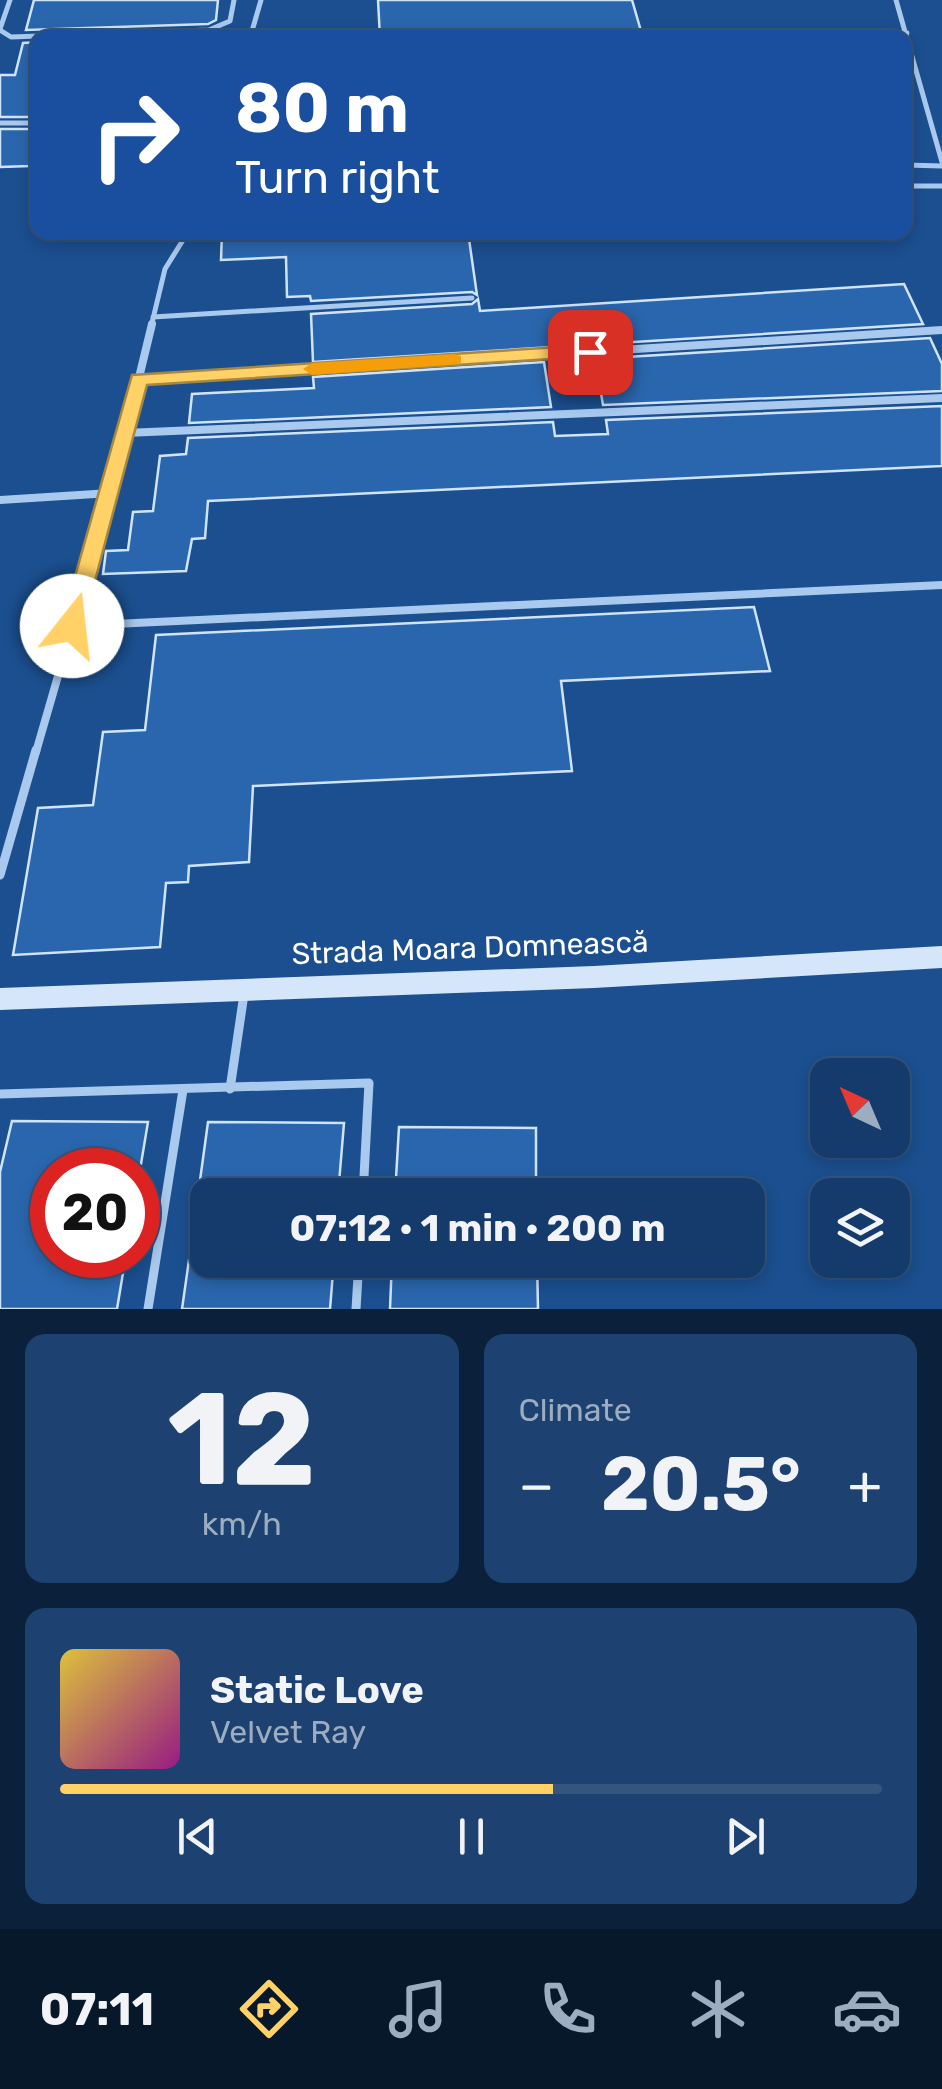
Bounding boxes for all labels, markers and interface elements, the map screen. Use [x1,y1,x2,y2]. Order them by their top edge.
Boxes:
text: 80 m [235,67,409,150]
icon: right [70,70,200,200]
text: Turn right [235,151,439,204]
pin [548,310,633,395]
icon: arrive [563,325,618,380]
position arrow [20,574,124,678]
street label: Strada Moara Domnească [291,924,649,972]
north arrow [810,1058,910,1158]
map controls [810,1058,910,1278]
speed limit sign: 20 [30,1148,160,1278]
button: layers [810,1178,910,1278]
text: 07:12 · 1 min · 200 m [289,1205,666,1251]
text: 12 [167,1362,316,1517]
text: Climate [519,1391,632,1429]
text: 20.5° [601,1440,801,1529]
text: − [519,1453,554,1518]
text: + [848,1453,882,1518]
text: km/h [202,1505,282,1543]
text: Static Love [210,1667,424,1713]
text: Velvet Ray [210,1713,366,1751]
icon: previous [170,1809,225,1864]
icon: pause [444,1809,499,1864]
icon: next [718,1809,773,1864]
icon: directions [234,1974,304,2044]
icon: music [383,1974,453,2044]
icon: phone [533,1974,603,2044]
icon: climate [683,1974,753,2044]
icon: car [832,1974,902,2044]
text: 07:11 [40,1983,154,2036]

